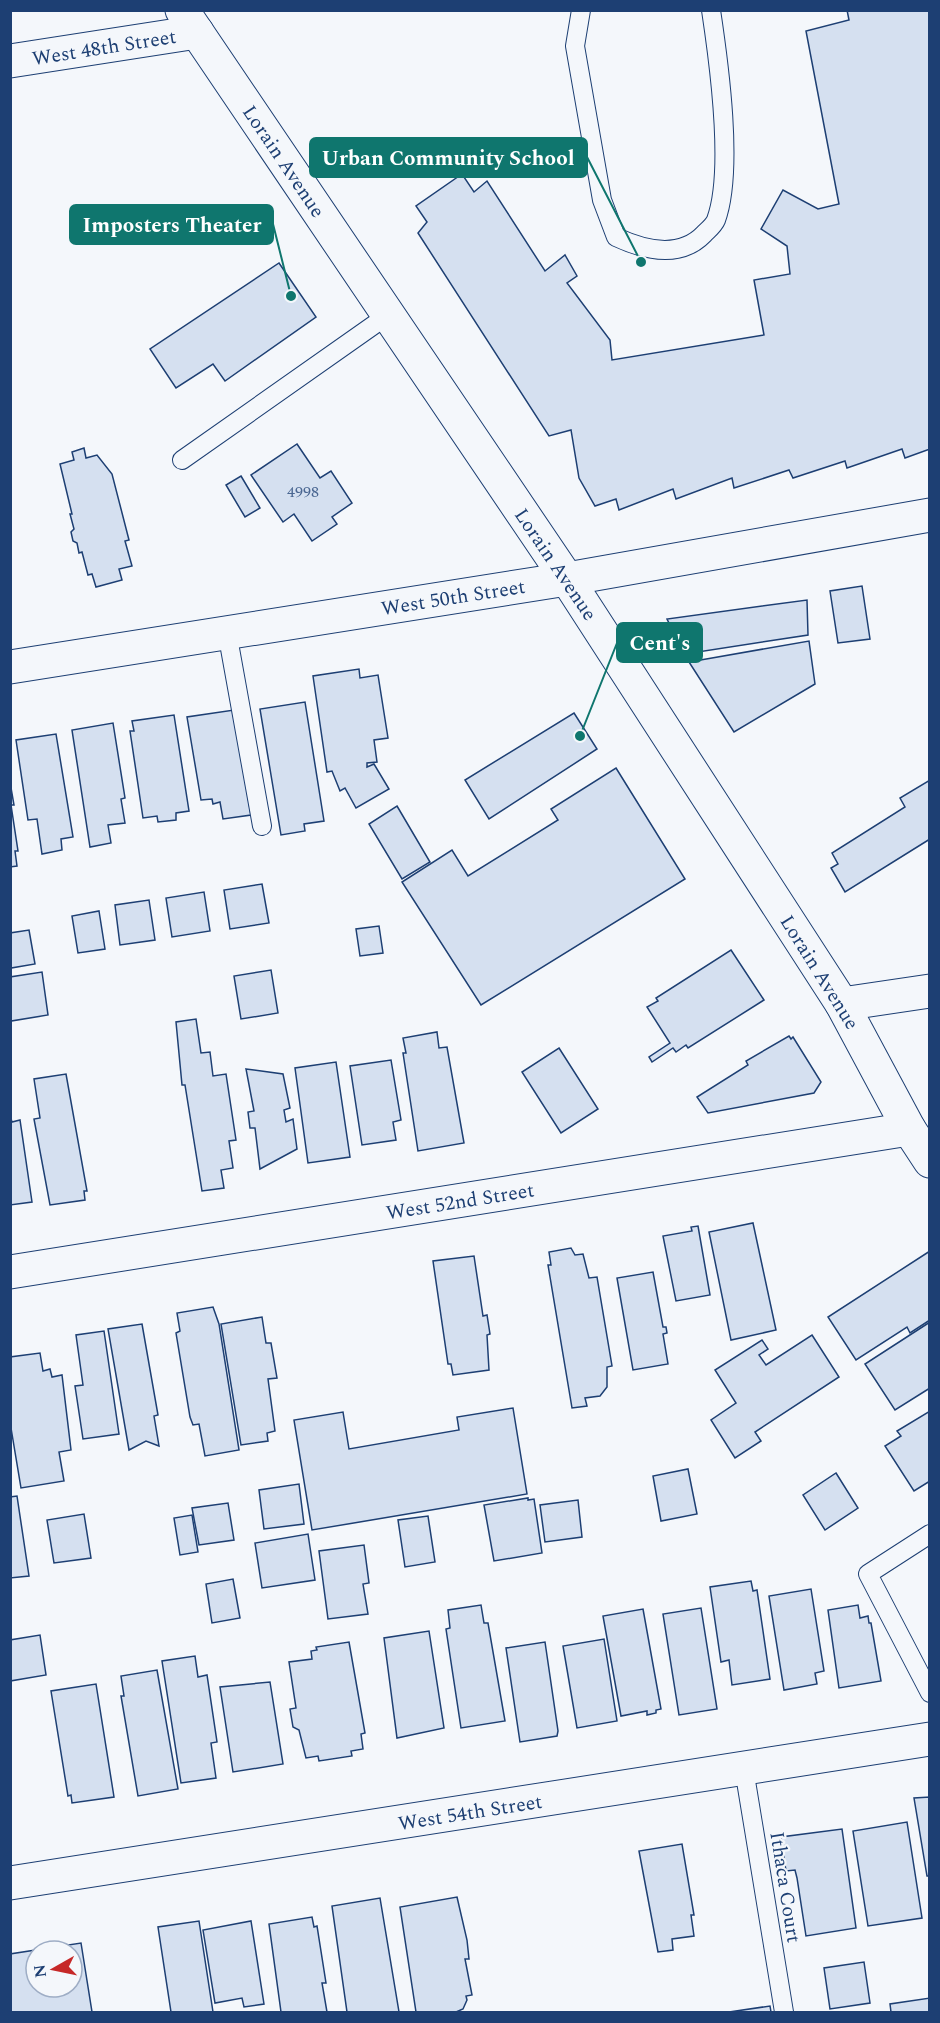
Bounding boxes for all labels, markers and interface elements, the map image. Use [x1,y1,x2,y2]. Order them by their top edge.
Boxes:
street label: West 48th Street [30,22,178,74]
street label: Lorain Avenue [234,99,332,224]
callout: Urban Community School [310,138,587,177]
text: Urban Community School [321,143,575,175]
callout: Imposters Theater [70,205,273,244]
text: Imposters Theater [83,210,262,242]
house number: 4998 [287,480,319,504]
street label: Lorain Avenue [506,502,604,627]
street label: West 50th Street [379,572,527,624]
callout: Cent's [617,623,702,662]
text: Cent's [630,628,690,660]
street label: Lorain Avenue [772,909,866,1036]
street label: West 52nd Street [384,1175,536,1229]
street label: West 54th Street [396,1787,544,1839]
street label: Ithaca Court [761,1829,809,1945]
north arrow [24,1939,84,1999]
text: N [27,1963,53,1980]

